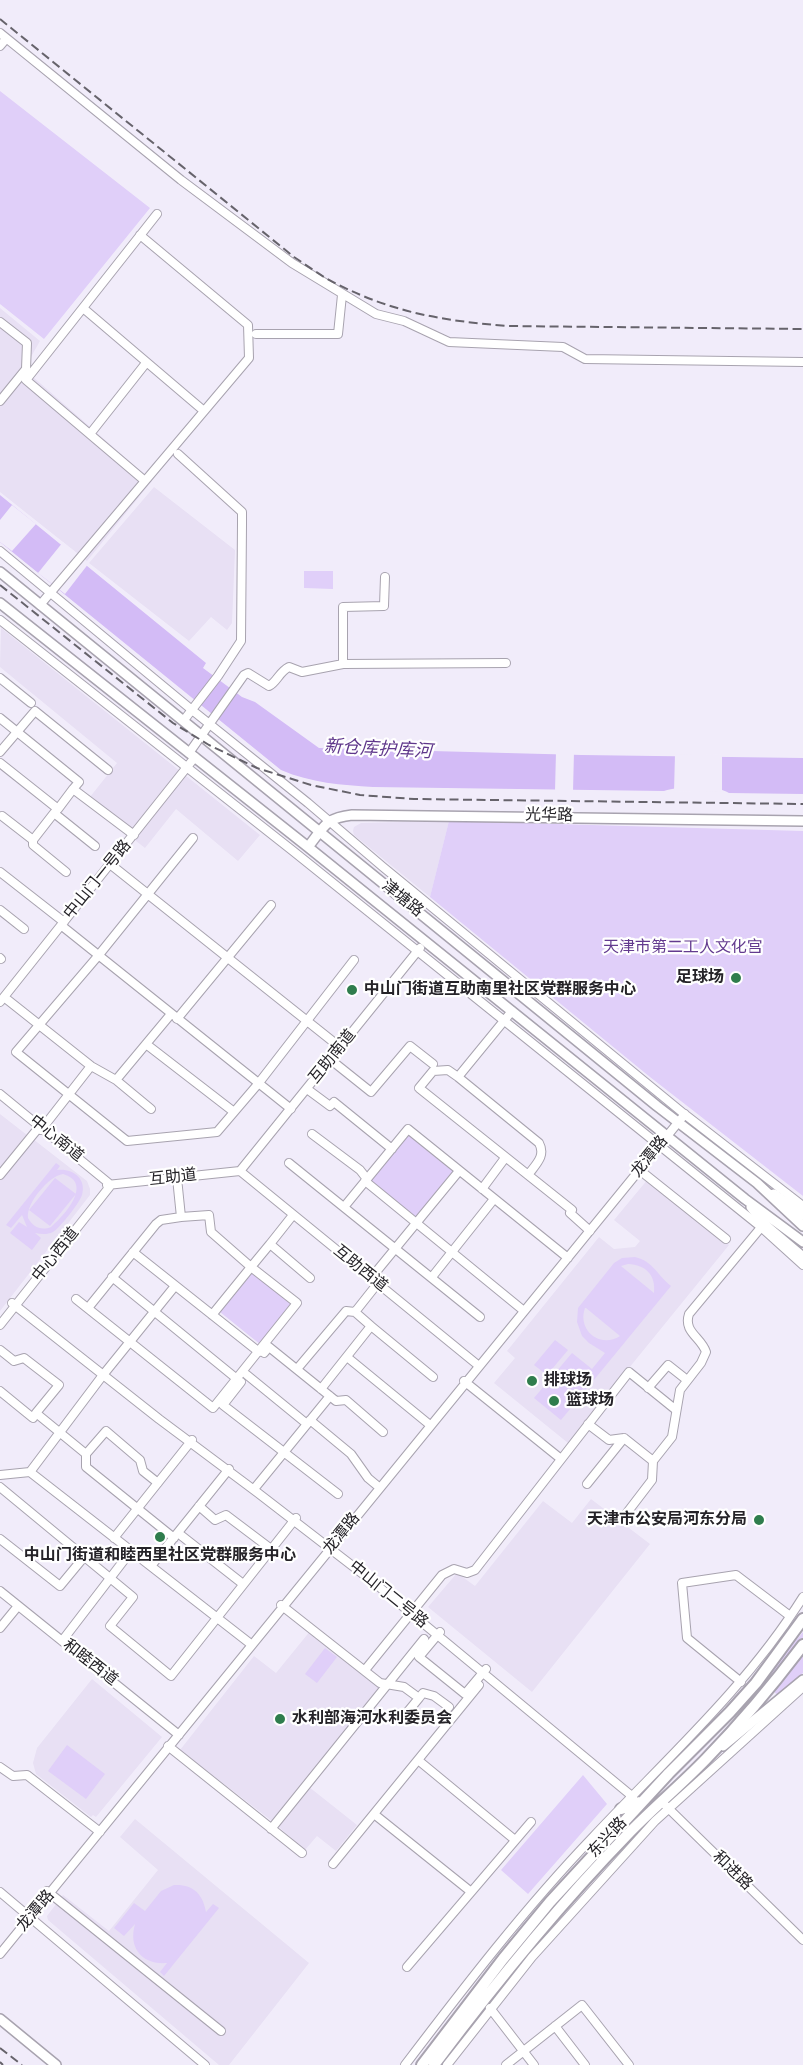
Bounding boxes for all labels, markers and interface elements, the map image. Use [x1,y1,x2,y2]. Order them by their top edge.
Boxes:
water label: 新仓库护库河 [324,736,432,764]
street label: 光华路 [525,806,573,826]
street label: 中山门一号路 [60,837,136,923]
street label: 津塘路 [377,876,427,922]
park label: 天津市第二工人文化宫 [603,938,763,958]
place label: 足球场 [676,968,724,988]
marker: 足球场 [729,971,743,985]
place label: 中山门街道互助南里社区党群服务中心 [364,980,636,1000]
marker: 中山门街道互助南里社区党群服务中心 [345,983,359,997]
street label: 互助南道 [305,1026,361,1088]
street label: 中心南道 [25,1111,87,1167]
street label: 龙潭路 [627,1132,673,1182]
street label: 互助道 [148,1166,198,1190]
street label: 中心西道 [28,1224,84,1286]
street label: 互助西道 [329,1241,391,1297]
place label: 排球场 [544,1371,592,1391]
marker: 排球场 [525,1374,539,1388]
place label: 篮球场 [566,1391,614,1411]
marker: 篮球场 [547,1394,561,1408]
street label: 龙潭路 [319,1509,365,1559]
place label: 天津市公安局河东分局 [587,1510,747,1530]
marker: 天津市公安局河东分局 [752,1513,766,1527]
marker: 中山门街道和睦西里社区党群服务中心 [153,1530,167,1544]
place label: 中山门街道和睦西里社区党群服务中心 [24,1546,296,1566]
street label: 中山门二号路 [345,1557,431,1633]
street label: 和睦西道 [59,1636,121,1690]
place label: 水利部海河水利委员会 [292,1709,452,1729]
marker: 水利部海河水利委员会 [273,1712,287,1726]
street label: 东兴路 [585,1814,631,1862]
street label: 和进路 [708,1847,756,1895]
street label: 龙潭路 [13,1886,59,1936]

